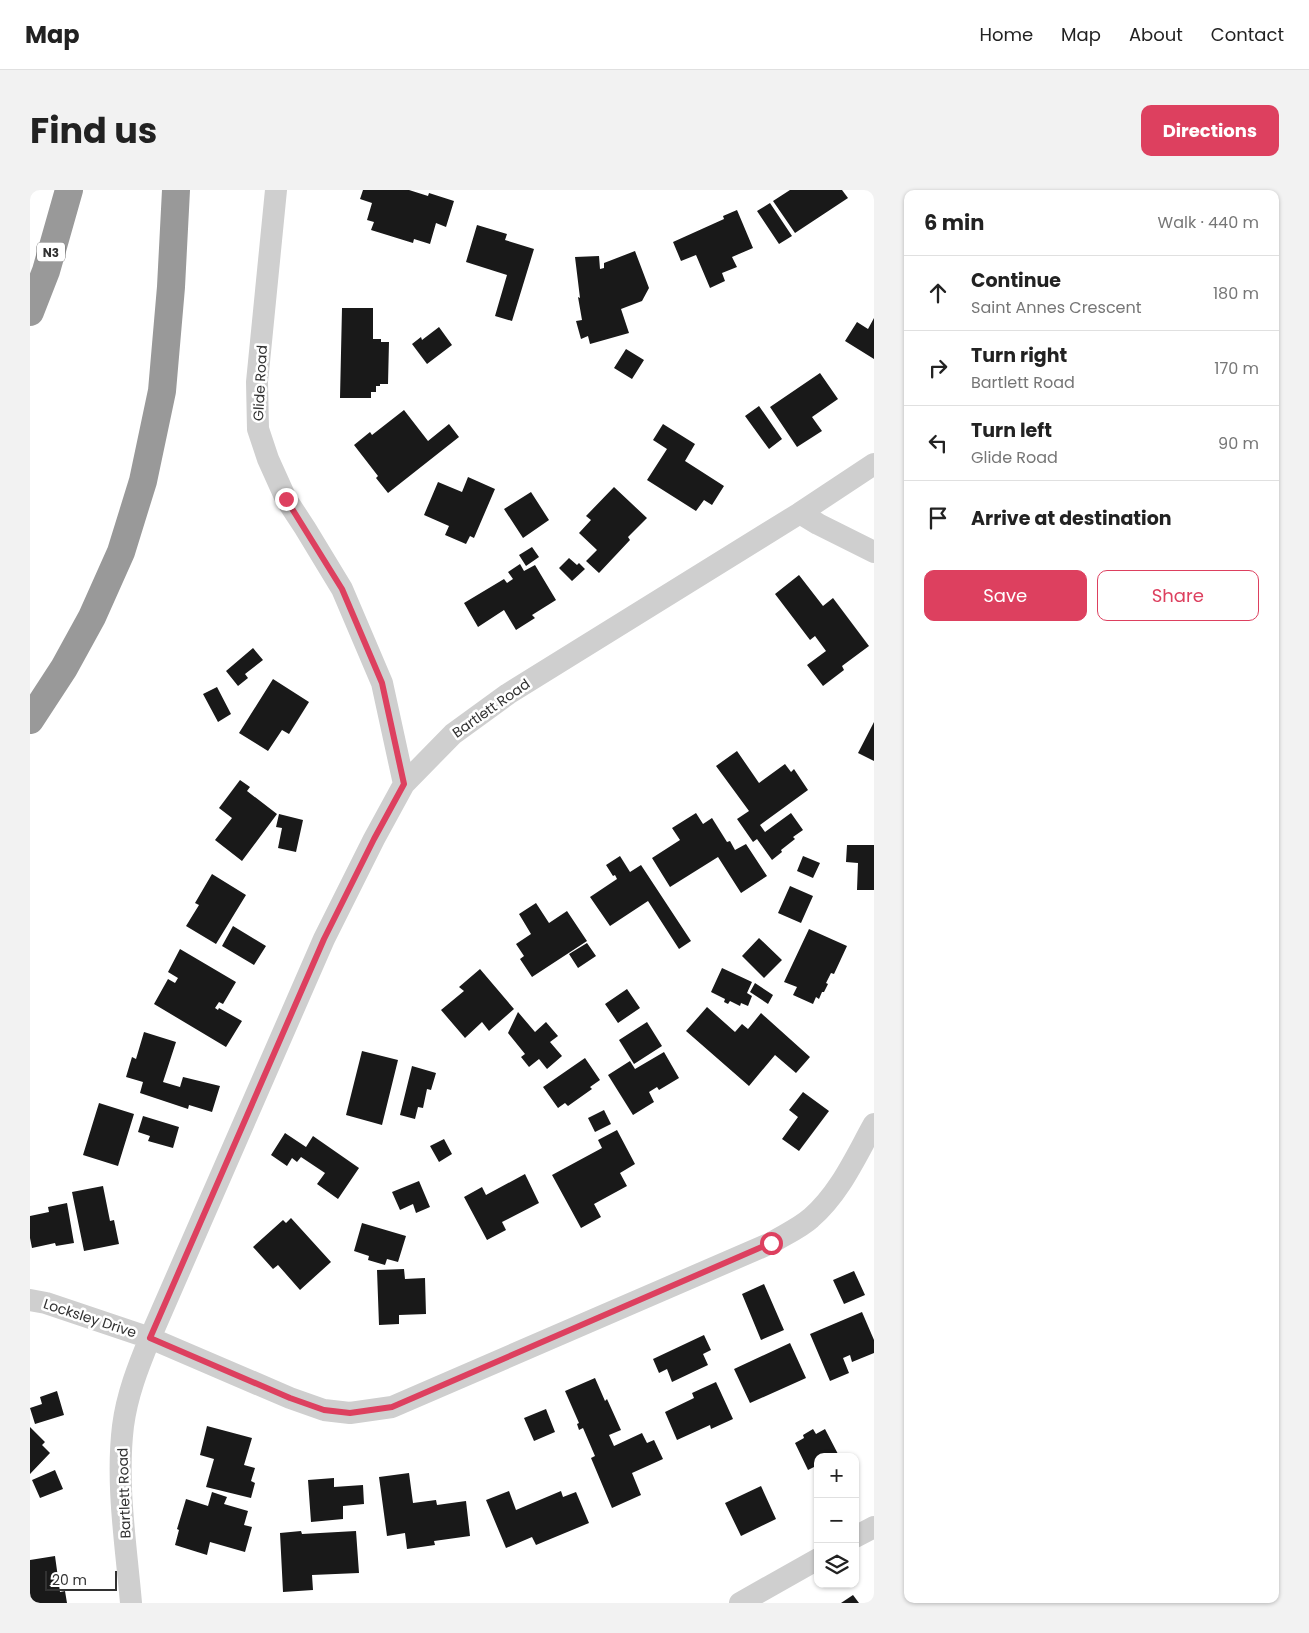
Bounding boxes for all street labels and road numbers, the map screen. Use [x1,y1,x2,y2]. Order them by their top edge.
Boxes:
road number: N3 [37,242,65,262]
street label: Glide Road [248,344,272,422]
street label: Bartlett Road [448,674,534,742]
street label: Locksley Drive [41,1294,139,1343]
street label: Bartlett Road [112,1447,136,1539]

